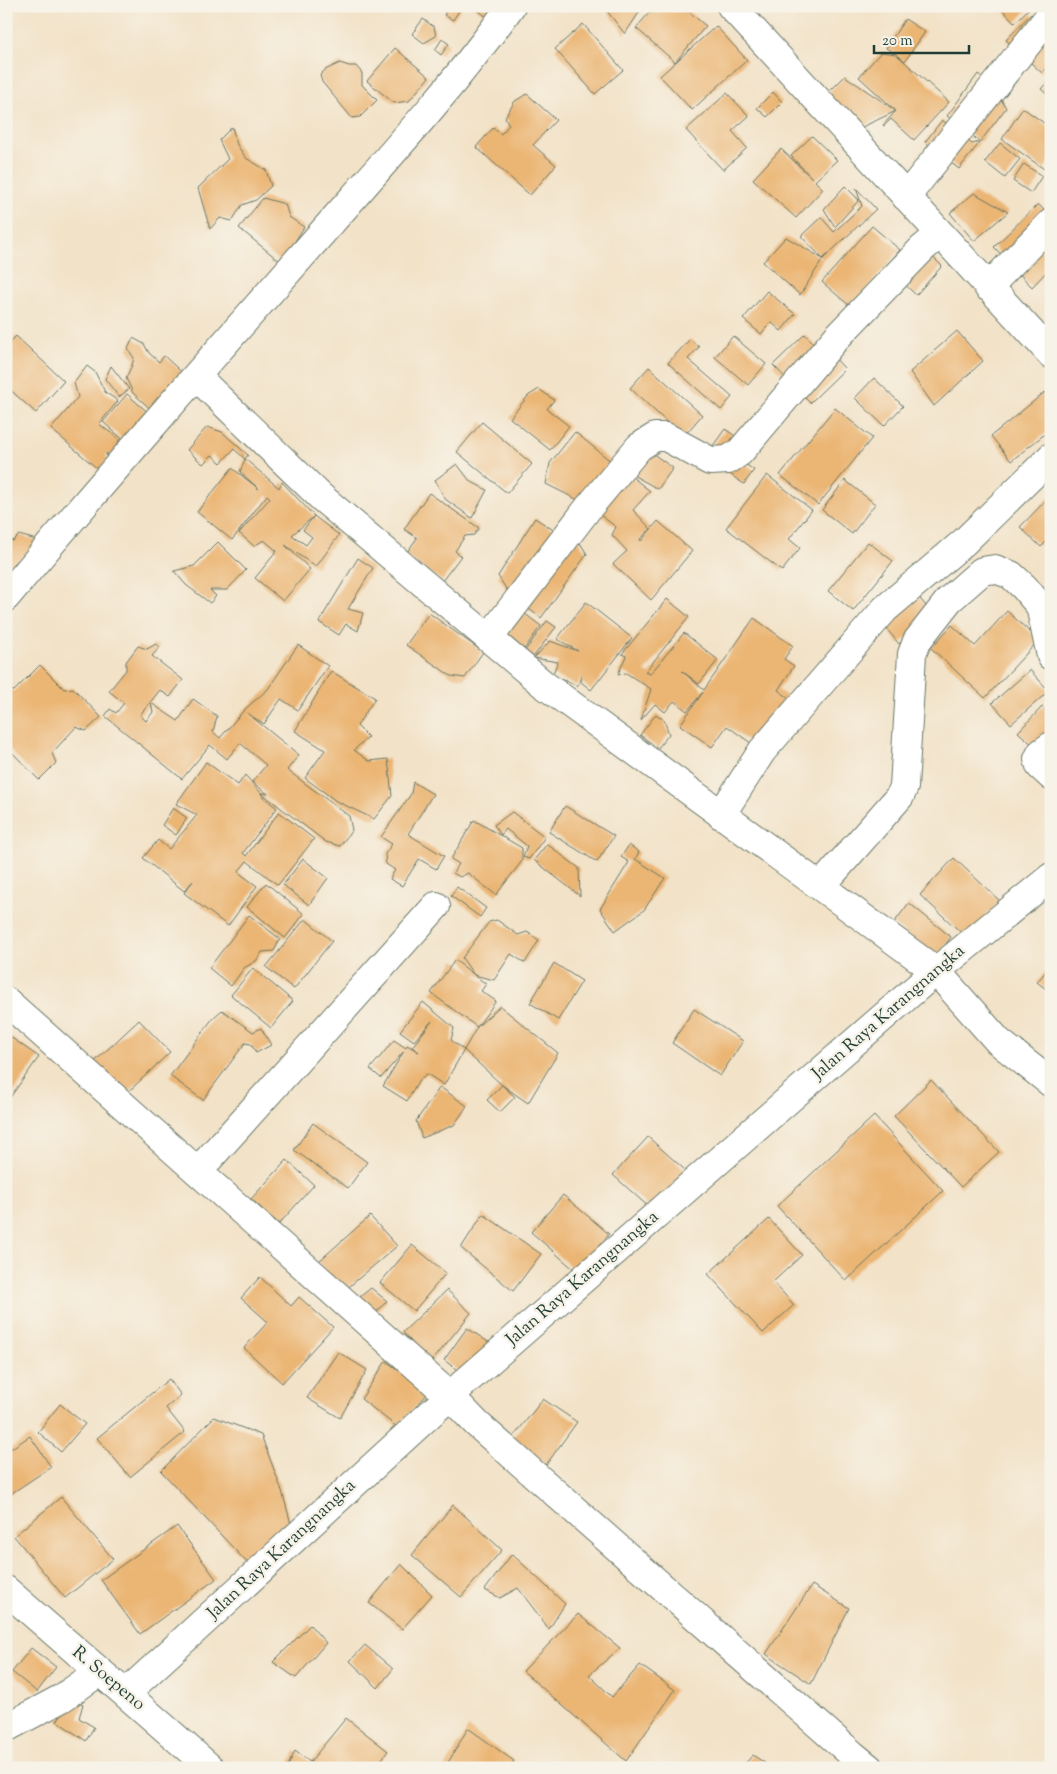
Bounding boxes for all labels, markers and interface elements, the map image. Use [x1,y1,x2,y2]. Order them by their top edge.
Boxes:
scale bar [874,22,970,54]
text: 20 m [882,31,913,52]
street label: Jalan Raya Karangnangka [806,939,971,1087]
street label: Jalan Raya Karangnangka [500,1205,665,1353]
street label: Jalan Raya Karangnangka [201,1474,362,1627]
street label: R. Soepeno [66,1641,150,1718]

